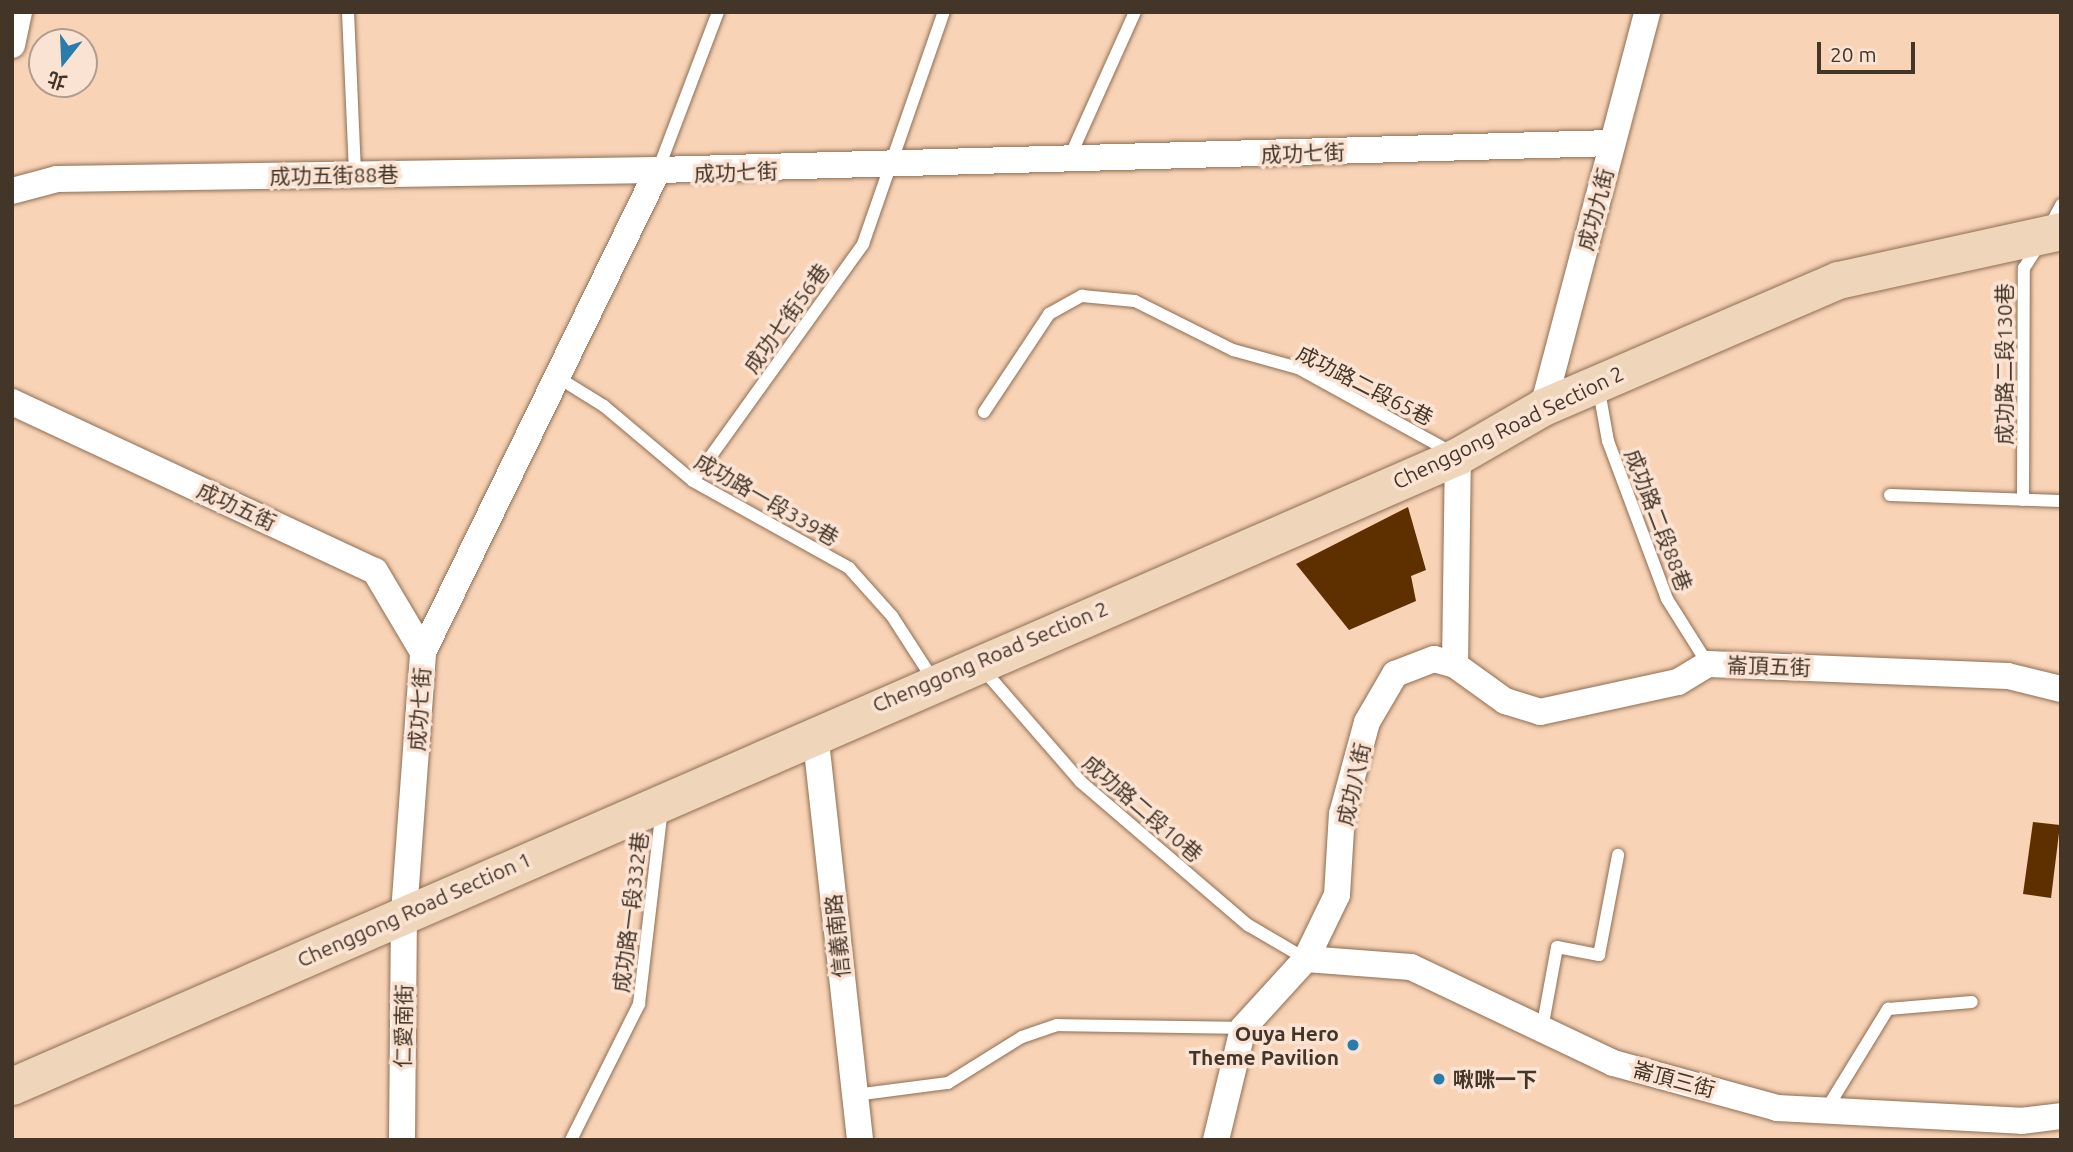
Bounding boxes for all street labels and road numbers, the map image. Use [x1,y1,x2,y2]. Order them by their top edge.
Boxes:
street label: 成功七街 [1261,139,1345,167]
street label: 成功七街 [694,158,778,186]
street label: 成功五街88巷 [269,161,399,189]
street label: 成功九街 [1572,165,1618,253]
street label: 成功七街56巷 [738,259,834,377]
street label: 成功路二段130巷 [1991,283,2017,445]
street label: 成功路二段65巷 [1293,340,1437,430]
street label: Chenggong Road Section 2 [1389,360,1627,494]
street label: 成功路二段88巷 [1620,446,1698,594]
street label: 成功路一段339巷 [691,448,843,550]
street label: 成功五街 [194,477,280,535]
street label: Chenggong Road Section 2 [868,595,1112,717]
street label: 崙頂五街 [1727,652,1811,680]
street label: 成功七街 [404,666,434,752]
street label: 成功八街 [1331,740,1375,828]
street label: 成功路二段10巷 [1078,749,1208,867]
street label: 成功路一段332巷 [608,830,652,994]
street label: Chenggong Road Section 1 [293,846,535,972]
street label: 信義南路 [820,893,854,979]
street label: 仁愛南街 [390,984,416,1068]
street label: 崙頂三街 [1630,1056,1718,1102]

